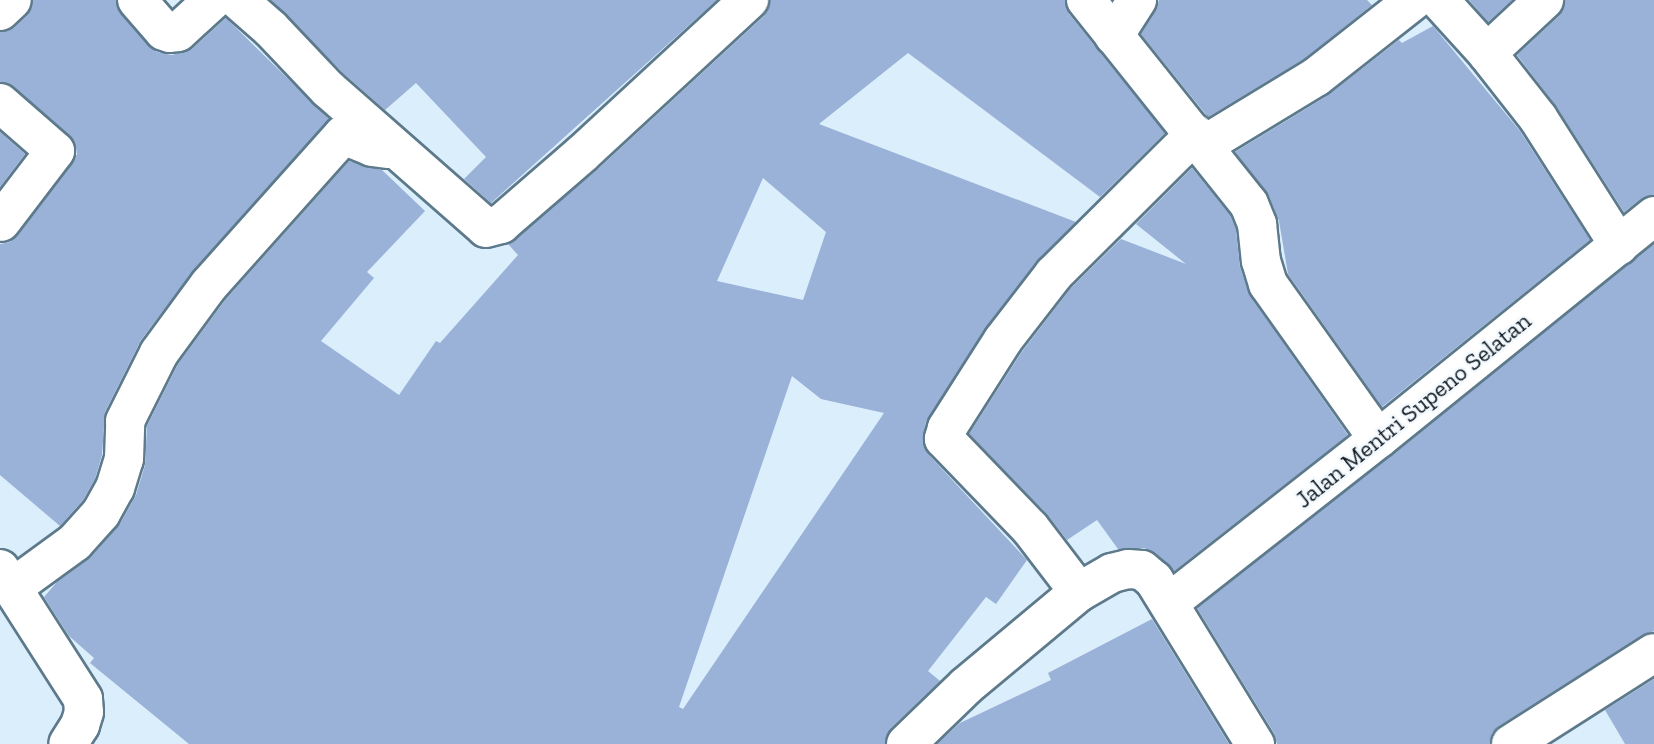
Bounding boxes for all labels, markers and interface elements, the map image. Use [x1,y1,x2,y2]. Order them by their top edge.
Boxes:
street label: Jalan Mentri Supeno Selatan [1290,306,1536,514]

